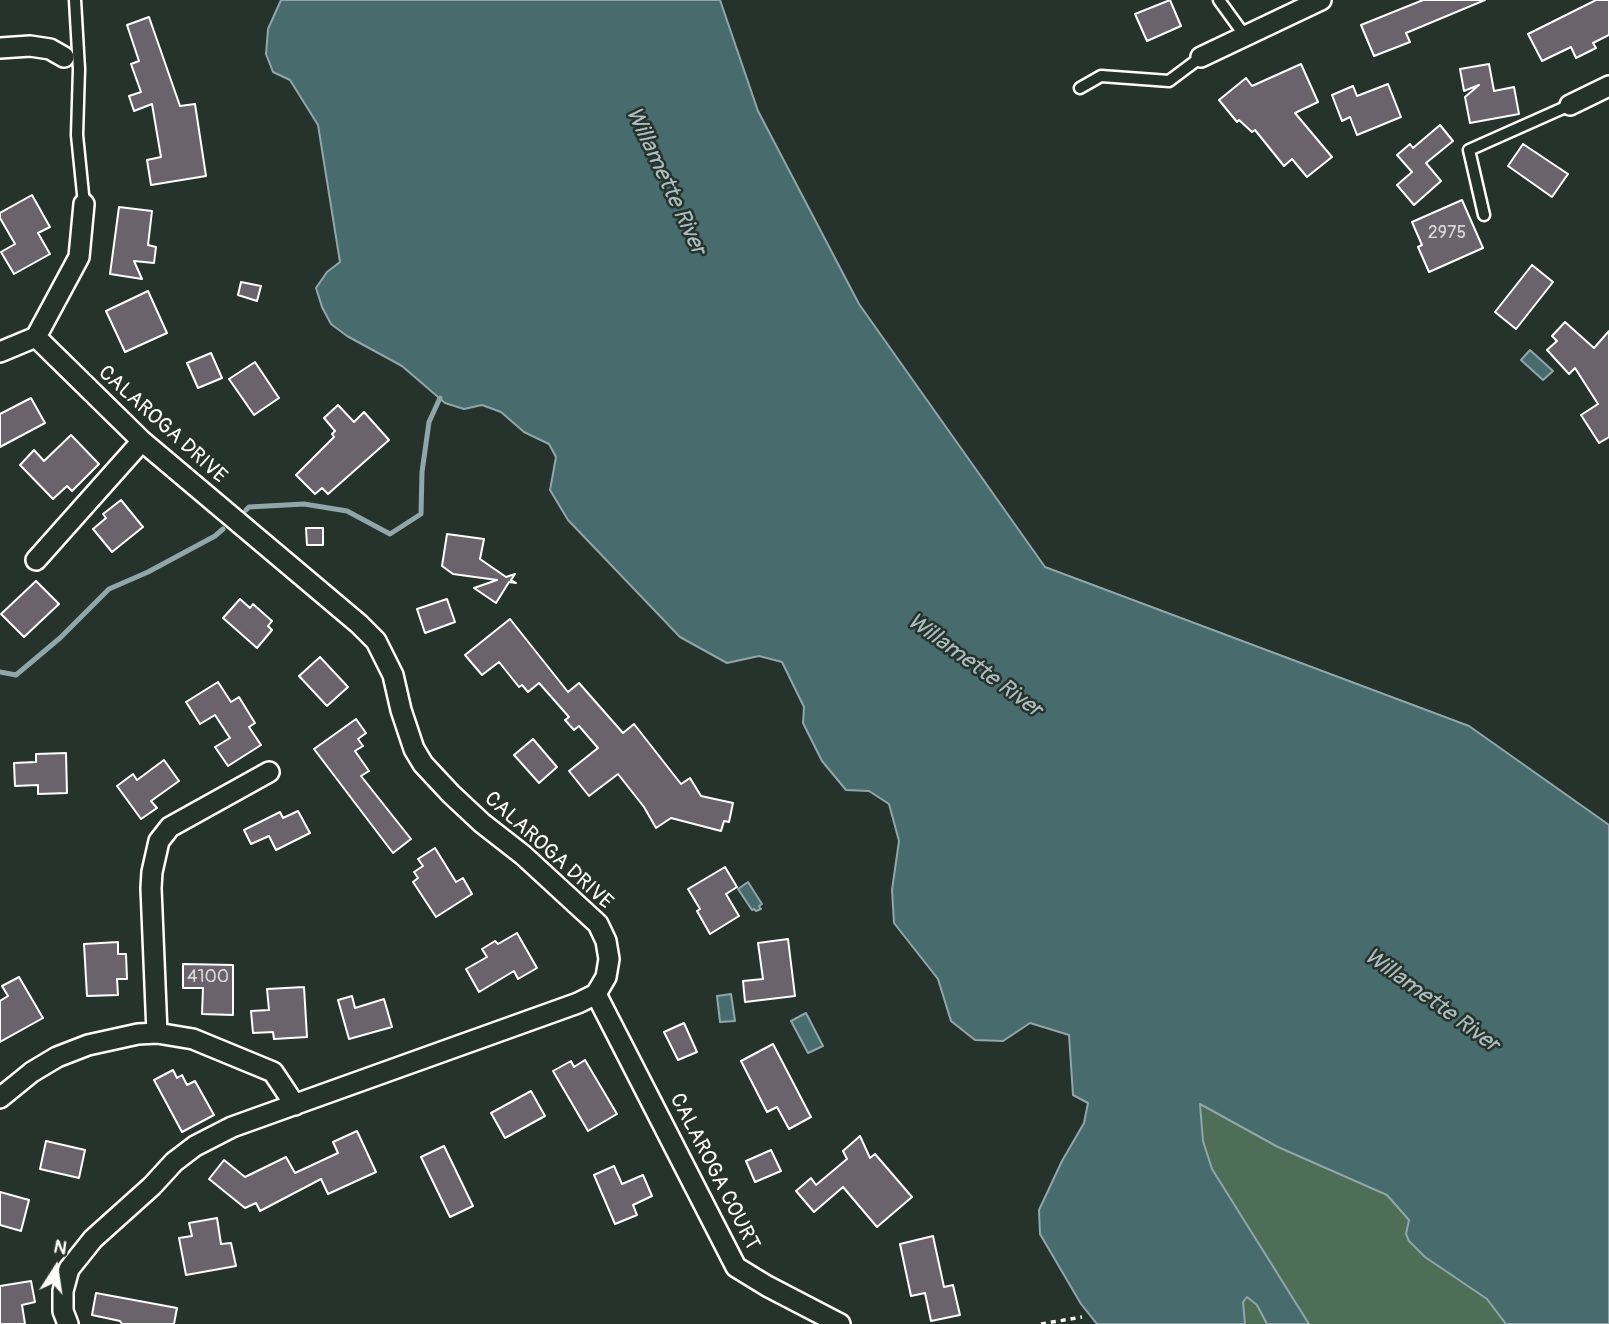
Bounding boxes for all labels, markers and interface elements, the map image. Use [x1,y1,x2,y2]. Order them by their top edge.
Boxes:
water label: Willamette River [619,103,711,259]
house number: 2975 [1428,222,1466,244]
street label: CALAROGA DRIVE [92,361,232,489]
water label: Willamette River [901,608,1047,724]
street label: CALAROGA DRIVE [478,787,618,915]
water label: Willamette River [1358,943,1504,1059]
house number: 4100 [187,966,229,988]
street label: CALAROGA COURT [664,1089,764,1255]
north arrow [21,1233,91,1303]
text: N [52,1234,69,1261]

